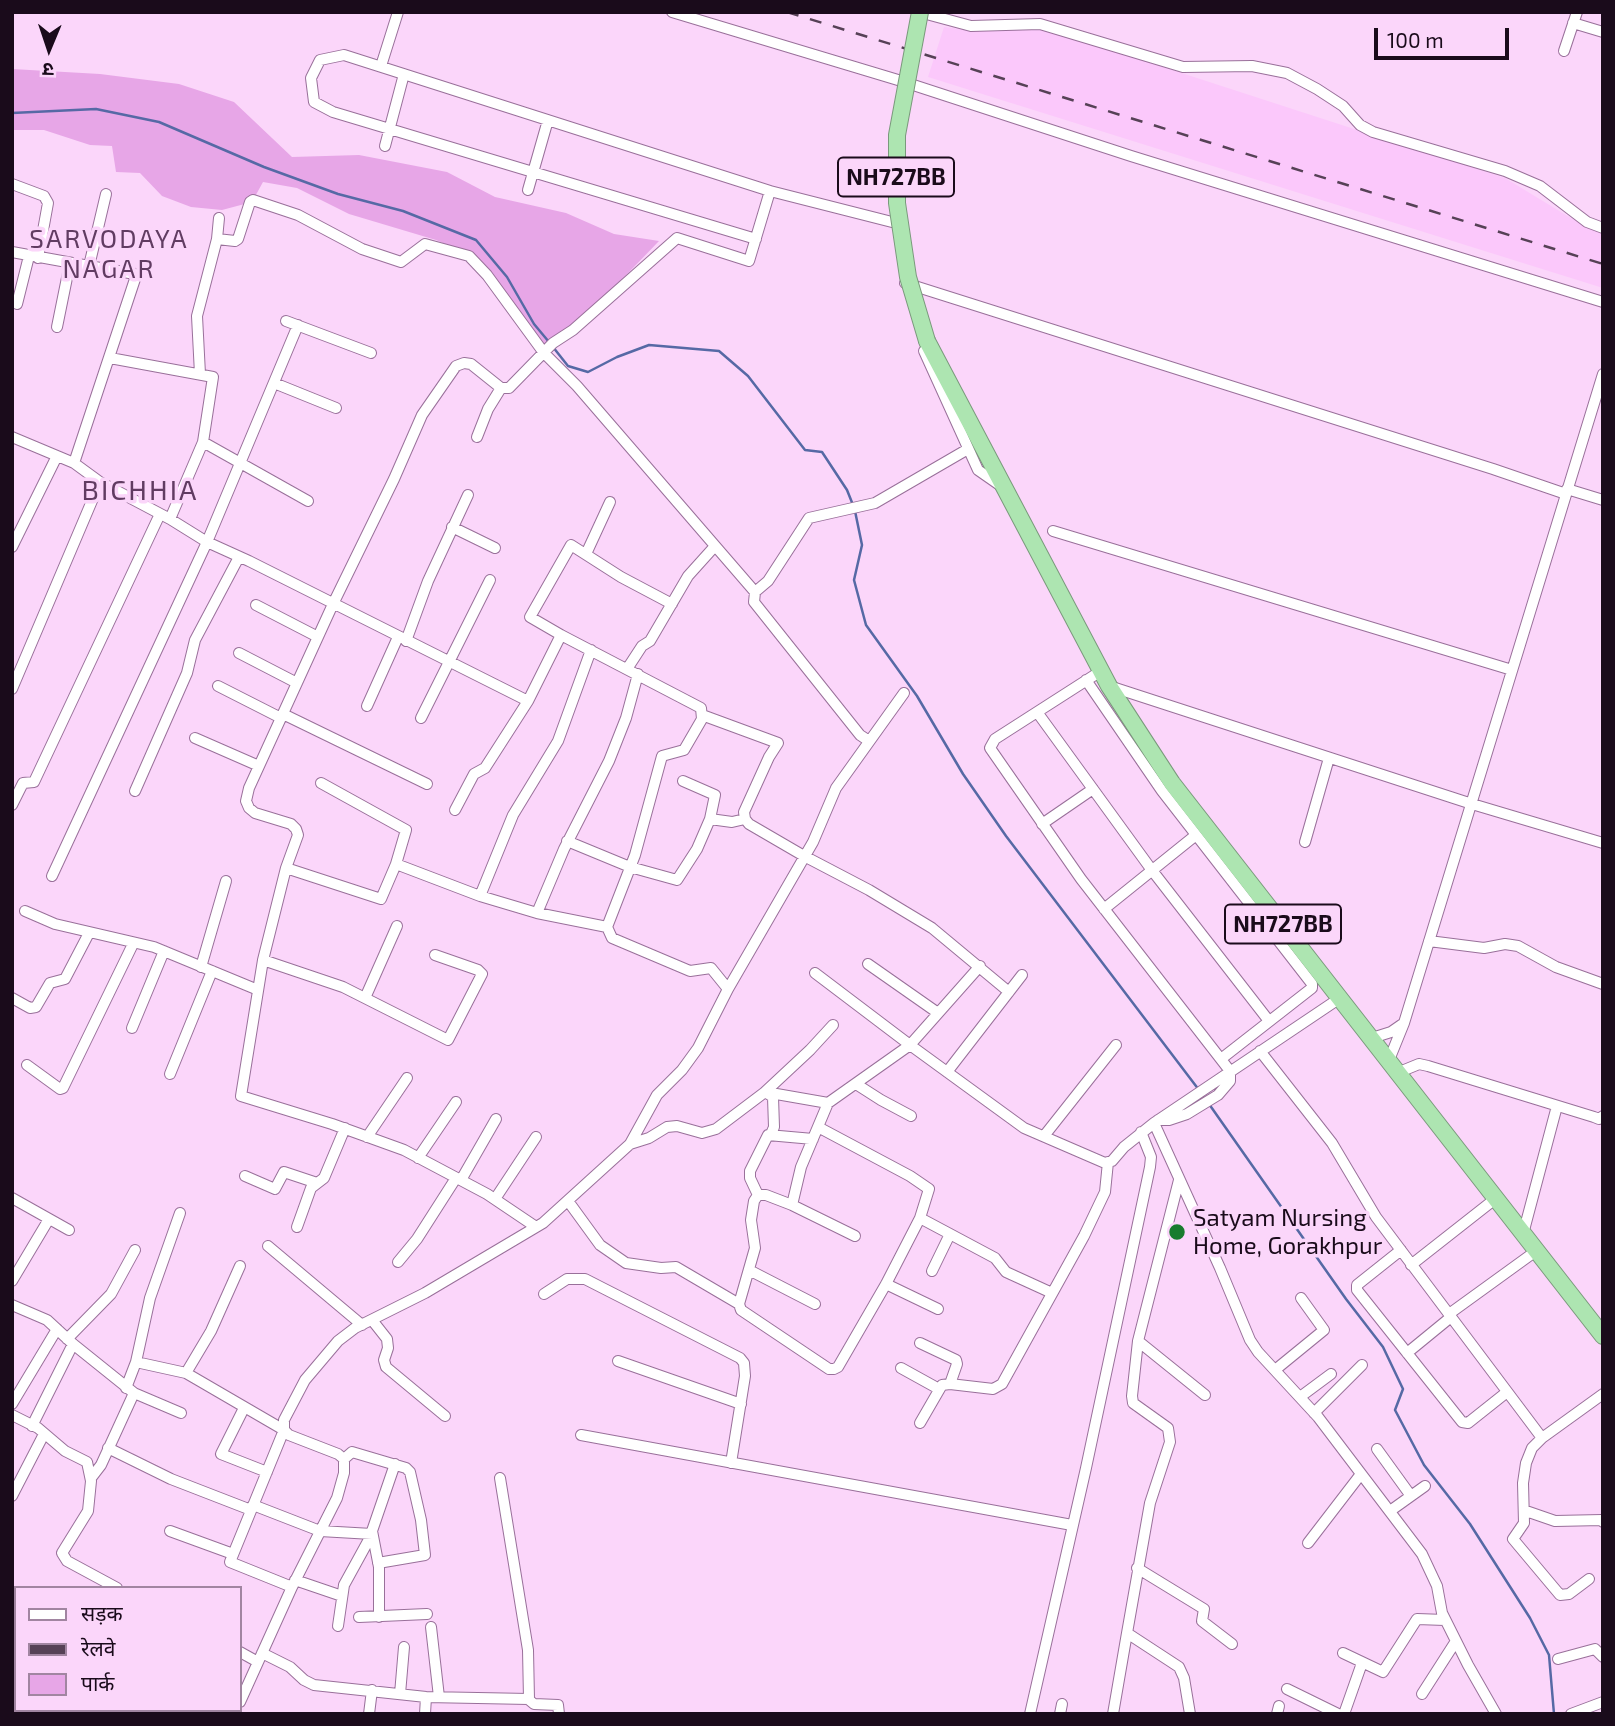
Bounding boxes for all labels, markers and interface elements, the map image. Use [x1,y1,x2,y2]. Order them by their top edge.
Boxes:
north arrow [14,14,84,84]
scale bar [1377,14,1512,58]
text: 100 m [1387,27,1444,52]
text: उ [42,59,54,82]
road number: NH727BB [838,158,954,196]
district label: SARVODAYA NAGAR [30,223,188,284]
district label: BICHHIA [82,474,198,508]
road number: NH727BB [1225,904,1341,944]
place label: Satyam Nursing Home, Gorakhpur [1193,1204,1382,1260]
marker: Satyam Nursing Home, Gorakhpur [1167,1222,1187,1242]
legend [14,1586,242,1712]
text: सड़क [81,1600,123,1625]
text: रेलवे [81,1635,116,1660]
text: पार्क [81,1670,115,1695]

